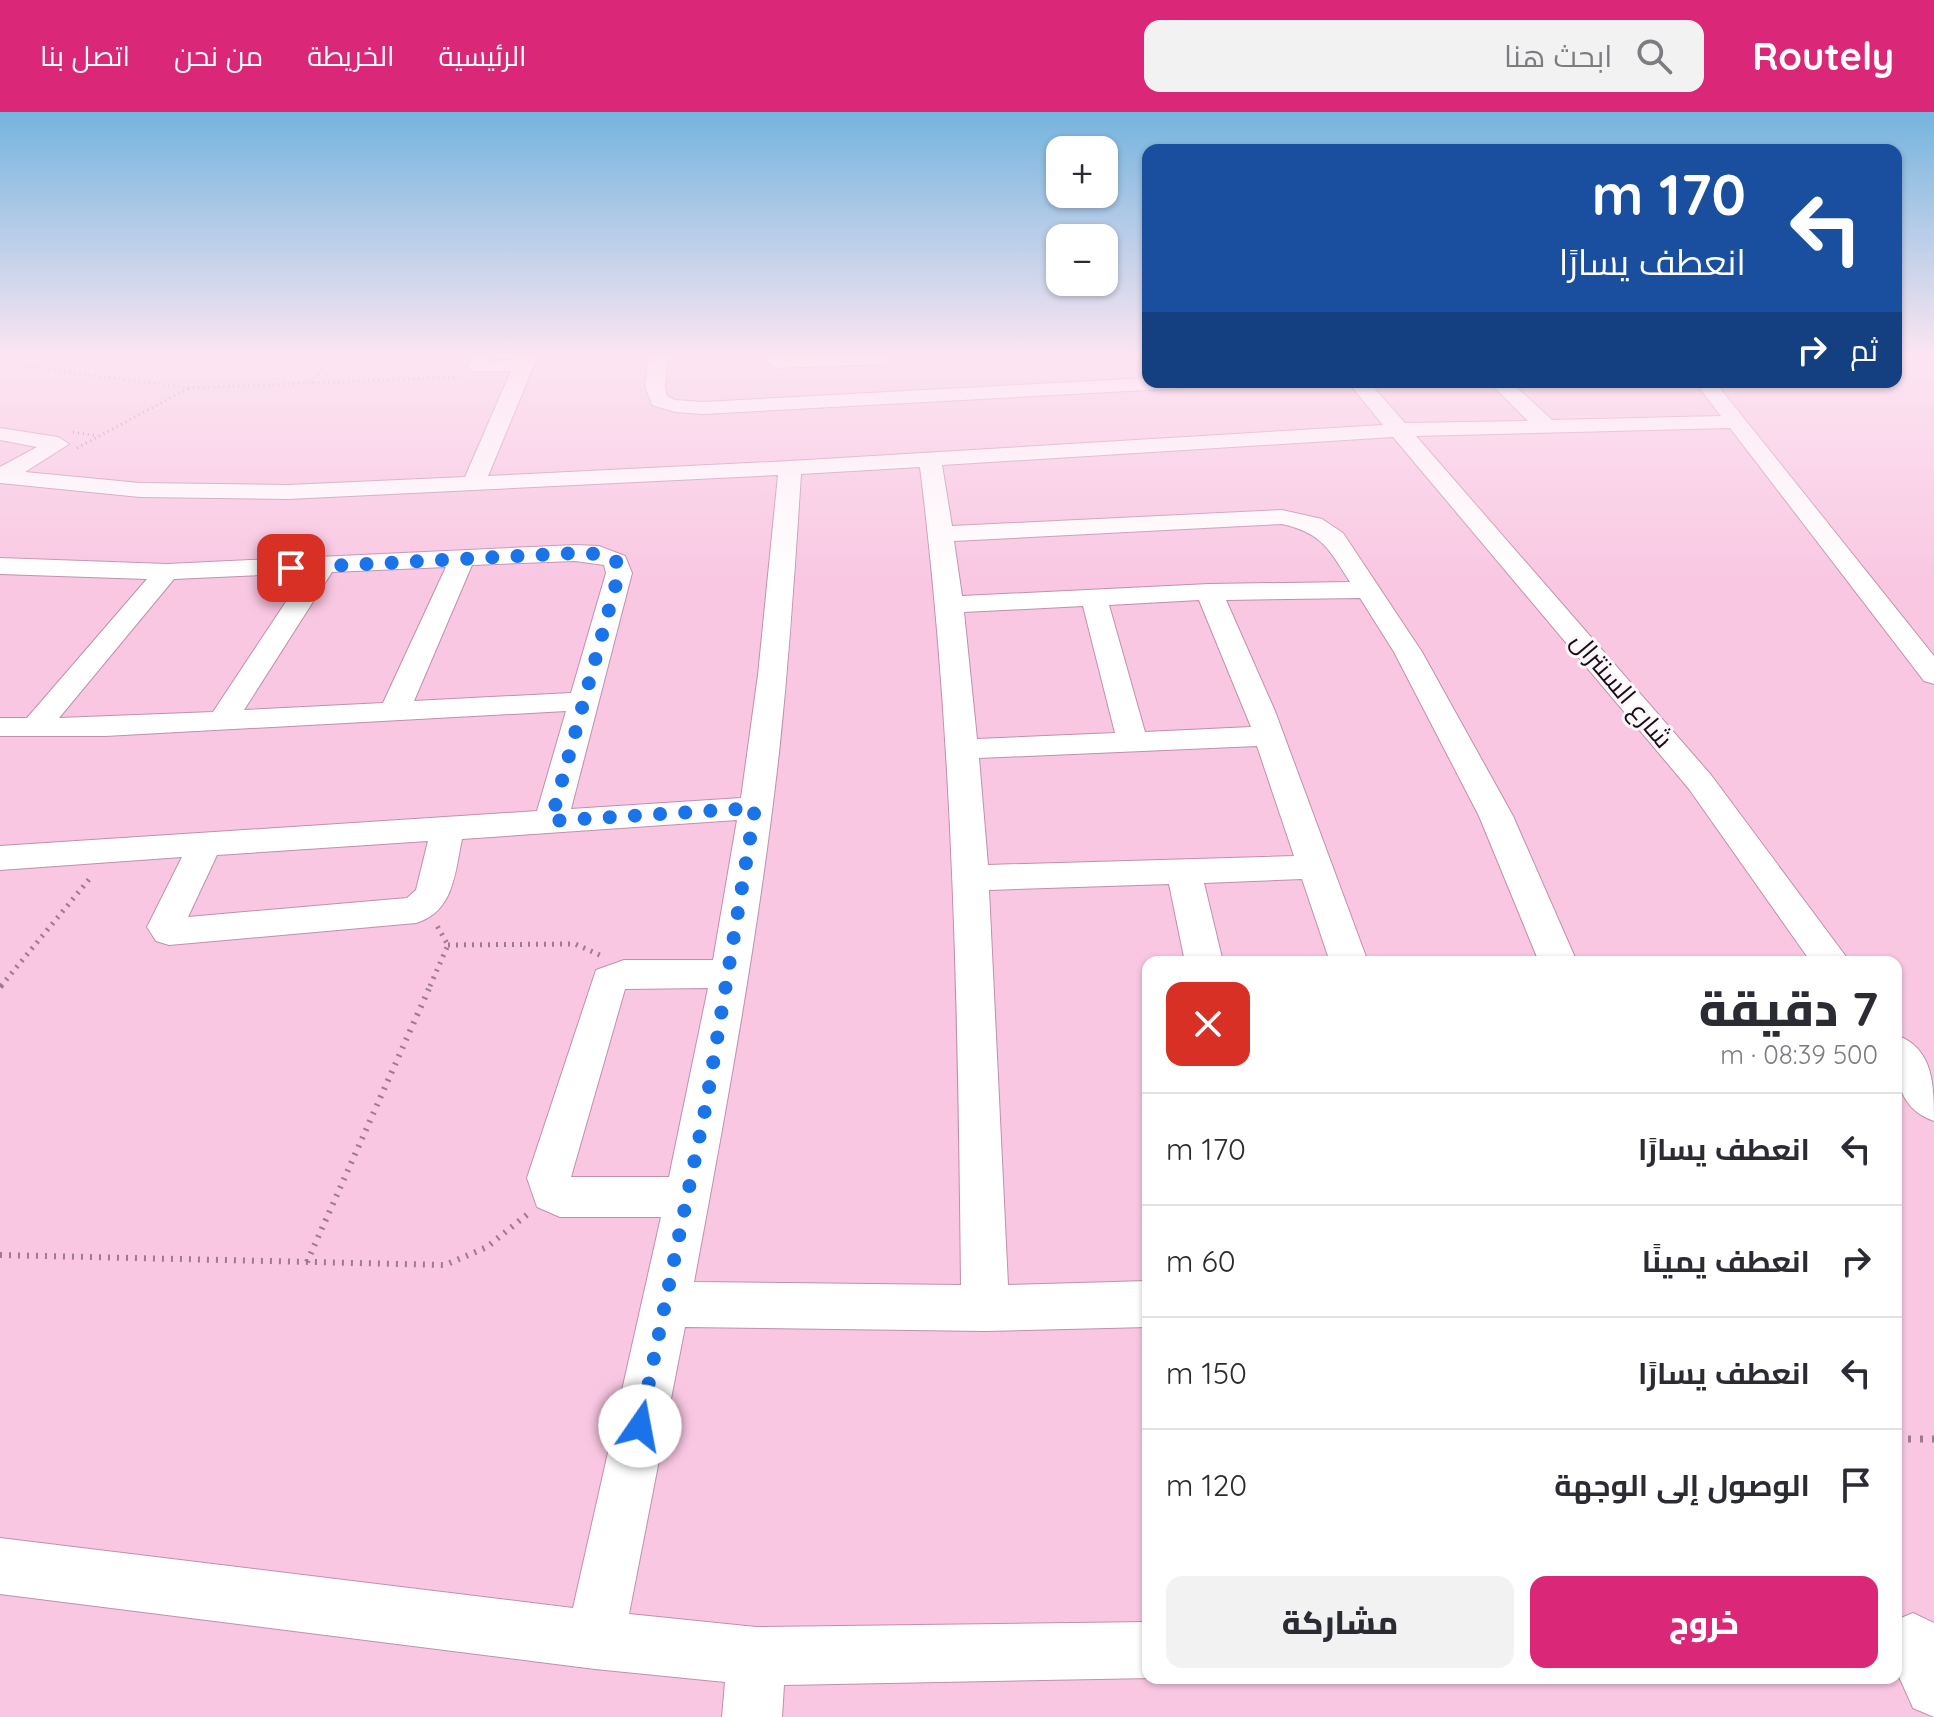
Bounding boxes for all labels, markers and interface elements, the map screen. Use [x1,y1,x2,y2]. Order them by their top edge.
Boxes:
search box [1144,20,1704,92]
text: Routely [1752,32,1894,80]
icon: search [1632,34,1676,78]
text: ابحث هنا [1504,37,1612,75]
text: اتصل بنا [40,38,130,73]
text: من نحن [174,38,263,73]
text: الخريطة [307,38,395,73]
text: الرئيسية [439,38,526,73]
map controls [1046,136,1118,296]
button: + [1046,136,1118,208]
text: 170 m [1592,159,1746,229]
icon: left [1774,176,1878,280]
button: − [1046,224,1118,296]
text: انعطف يسارًا [1559,239,1746,284]
icon: right [1790,328,1834,372]
text: ثم [1850,331,1878,369]
pin [257,534,325,602]
icon: arrive [269,546,313,590]
street label: شارع السنترال [1564,625,1680,755]
text: 7 دقيقة [1699,978,1878,1038]
button: close [1166,982,1250,1066]
text: 500 m · 08:39 [1720,1038,1878,1071]
icon: left [1834,1127,1878,1171]
text: 170 m [1166,1130,1246,1168]
text: انعطف يسارًا [1638,1130,1810,1168]
icon: right [1834,1239,1878,1283]
text: 60 m [1166,1242,1236,1280]
text: انعطف يمينًا [1642,1242,1810,1280]
icon: left [1834,1351,1878,1395]
text: 150 m [1166,1354,1247,1392]
text: انعطف يسارًا [1638,1354,1810,1392]
position arrow [598,1384,682,1468]
icon: arrive [1834,1463,1878,1507]
text: 120 m [1166,1466,1247,1504]
text: الوصول إلى الوجهة [1554,1466,1810,1504]
button: مشاركة [1166,1576,1514,1668]
button: خروج [1530,1576,1878,1668]

